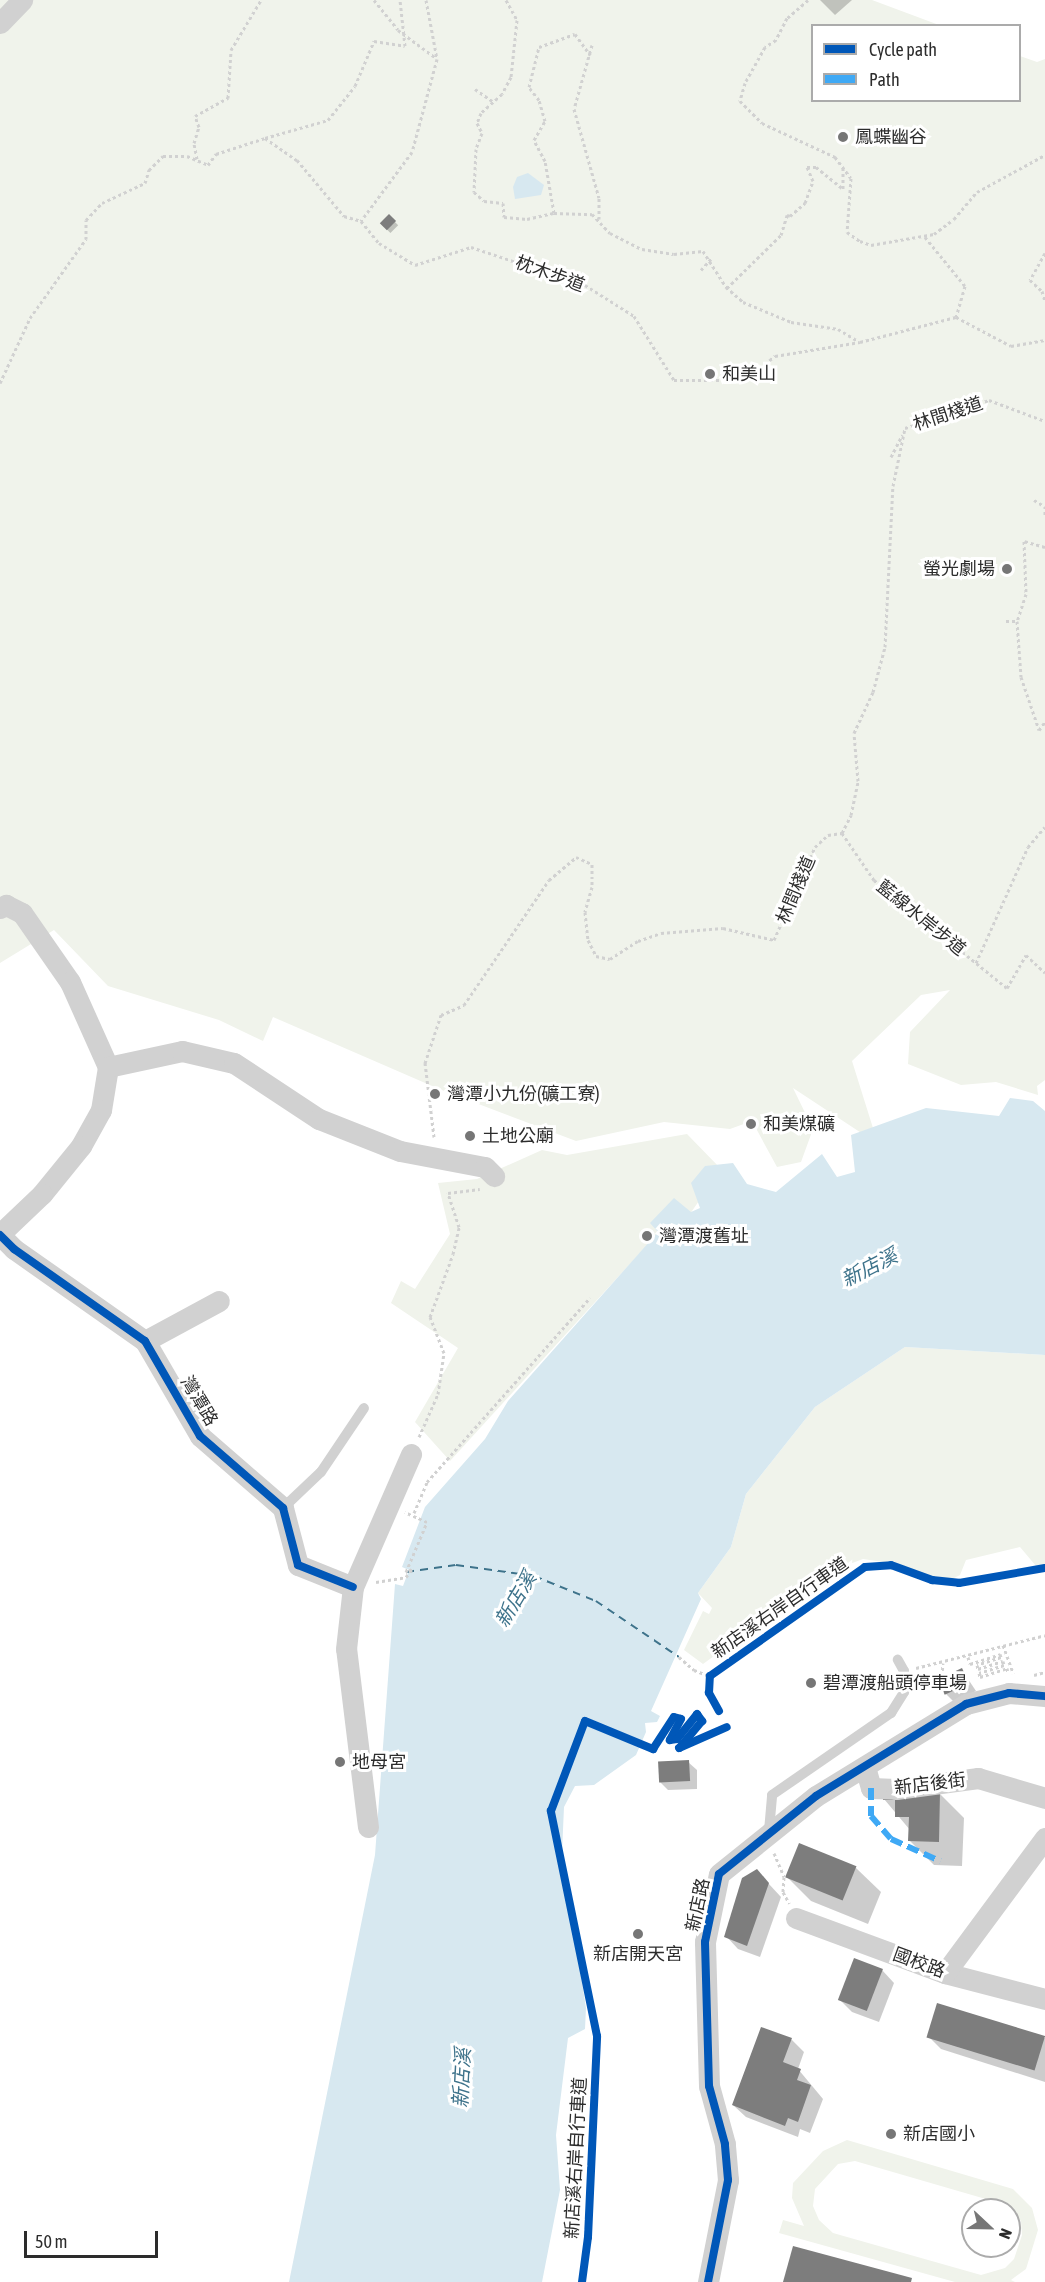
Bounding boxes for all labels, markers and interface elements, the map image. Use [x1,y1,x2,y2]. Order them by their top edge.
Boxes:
legend [811,24,1021,102]
text: Cycle path [869,39,937,60]
text: Path [869,69,900,90]
place label: 鳳蝶幽谷 [855,126,927,148]
marker: 鳳蝶幽谷 [836,130,850,144]
street label: 枕木步道 [512,252,588,296]
place label: 和美山 [722,363,776,385]
marker: 和美山 [703,367,717,381]
street label: 林間棧道 [910,393,986,435]
place label: 螢光劇場 [923,558,995,580]
marker: 螢光劇場 [1000,562,1014,576]
street label: 林間棧道 [772,853,820,927]
street label: 藍線水岸步道 [872,876,970,960]
place label: 灣潭小九份(礦工寮) [447,1083,600,1105]
marker: 灣潭小九份(礦工寮) [428,1087,442,1101]
place label: 和美煤礦 [763,1113,835,1135]
marker: 和美煤礦 [744,1117,758,1131]
place label: 土地公廟 [482,1125,554,1147]
marker: 土地公廟 [463,1129,477,1143]
place label: 灣潭渡舊址 [659,1225,749,1247]
marker: 灣潭渡舊址 [640,1229,654,1243]
water label: 新店溪 [837,1243,901,1291]
street label: 灣潭路 [176,1372,222,1430]
street label: 新店溪右岸自行車道 [707,1553,853,1663]
water label: 新店溪 [489,1567,541,1631]
place label: 碧潭渡船頭停車場 [823,1672,967,1694]
marker: 碧潭渡船頭停車場 [804,1676,818,1690]
place label: 地母宮 [352,1751,406,1773]
marker: 地母宮 [333,1755,347,1769]
street label: 新店後街 [893,1769,967,1799]
street label: 新店路 [682,1876,714,1934]
marker: 新店開天宮 [631,1927,645,1941]
place label: 新店開天宮 [593,1943,683,1965]
street label: 國校路 [890,1944,948,1982]
water label: 新店溪 [447,2047,475,2109]
street label: 新店溪右岸自行車道 [561,2077,591,2239]
place label: 新店國小 [903,2123,975,2145]
marker: 新店國小 [884,2127,898,2141]
north arrow [961,2198,1021,2258]
scale bar [27,2219,160,2257]
text: N [996,2226,1016,2242]
text: 50 m [35,2231,67,2252]

